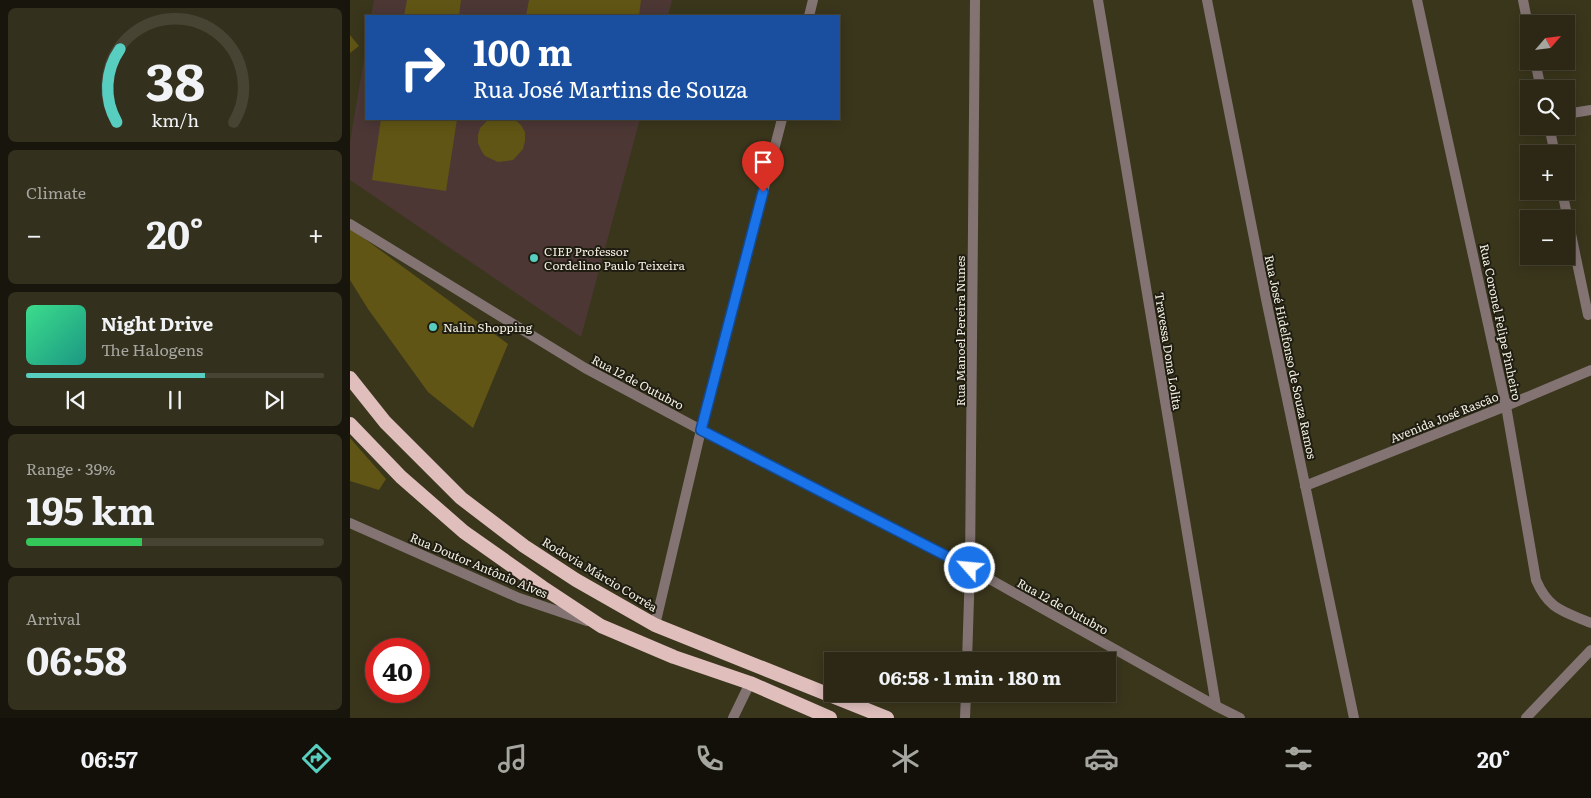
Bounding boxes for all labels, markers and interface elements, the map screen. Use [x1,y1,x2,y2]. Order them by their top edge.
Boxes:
north arrow [1520,15,1575,70]
map controls [1520,15,1575,265]
text: 100 m [473,25,573,77]
icon: right [390,35,455,100]
text: 38 [145,40,205,117]
text: Rua José Martins de Souza [473,72,748,105]
button: search [1520,80,1575,135]
text: km/h [151,106,199,133]
pin [742,141,784,192]
button: + [1520,145,1575,200]
icon: arrive [749,148,777,176]
text: Climate [26,180,86,204]
text: 20° [146,204,204,261]
button: − [1520,210,1575,265]
text: − [26,212,42,254]
text: + [308,212,324,254]
place label: CIEP Professor Cordelino Paulo Teixeira [544,242,686,274]
street label: Rua Coronel Felipe Pinheiro [1476,242,1526,402]
marker: CIEP Professor Cordelino Paulo Teixeira [528,252,540,264]
street label: Rua José Hidelfonso de Souza Ramos [1261,253,1322,461]
street label: Rua Manoel Pereira Nunes [951,255,969,406]
street label: Travessa Dona Lolita [1151,291,1187,412]
text: Night Drive [101,309,213,337]
place label: Nalin Shopping [443,318,533,336]
marker: Nalin Shopping [427,321,439,333]
text: The Halogens [101,337,203,361]
street label: Rua 12 de Outubro [589,350,687,414]
icon: previous [62,386,90,414]
icon: pause [161,386,189,414]
icon: next [260,386,288,414]
street label: Avenida José Rascão [1387,387,1501,447]
text: Range · 39% [26,456,116,480]
text: 195 km [26,480,155,537]
street label: Rua Doutor Antônio Alves [407,528,551,602]
street label: Rodovia Márcio Corrêa [539,532,662,616]
position arrow [943,541,995,593]
street label: Rua 12 de Outubro [1014,573,1112,639]
text: Arrival [26,606,81,630]
text: 06:58 [26,630,127,687]
speed limit sign: 40 [365,638,430,703]
text: 06:58 · 1 min · 180 m [879,663,1061,691]
icon: directions [299,741,334,776]
icon: music [495,741,530,776]
icon: phone [692,741,727,776]
icon: climate [888,741,923,776]
icon: car [1084,741,1119,776]
icon: filters [1281,741,1316,776]
text: 06:57 [81,742,138,775]
text: 20° [1477,742,1510,775]

